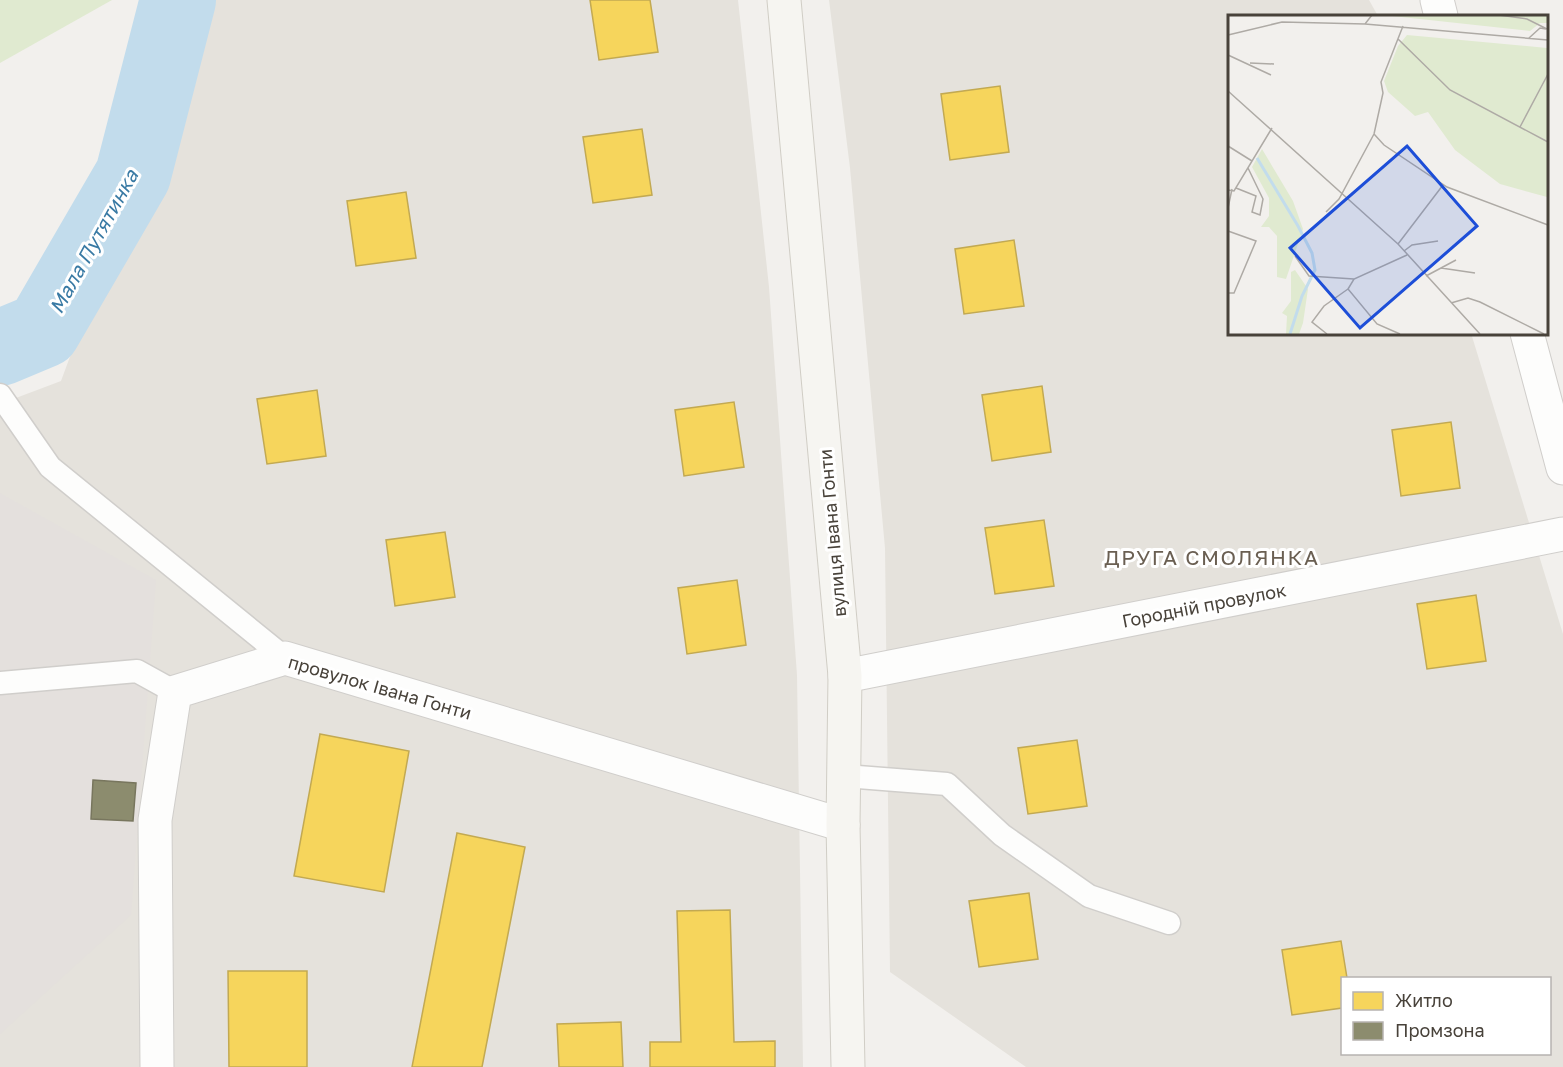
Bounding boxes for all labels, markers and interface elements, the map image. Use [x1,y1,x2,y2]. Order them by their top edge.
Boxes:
inset map [1228,15,1548,334]
water label: Мала Путятинка [44,164,144,318]
street label: вулиця Івана Гонти [814,448,850,618]
district label: ДРУГА СМОЛЯНКА [1104,544,1320,570]
street label: Городній провулок [1120,578,1288,632]
street label: провулок Івана Гонти [286,650,474,724]
legend [1341,977,1551,1055]
text: Житло [1395,989,1453,1011]
text: Промзона [1395,1019,1485,1041]

